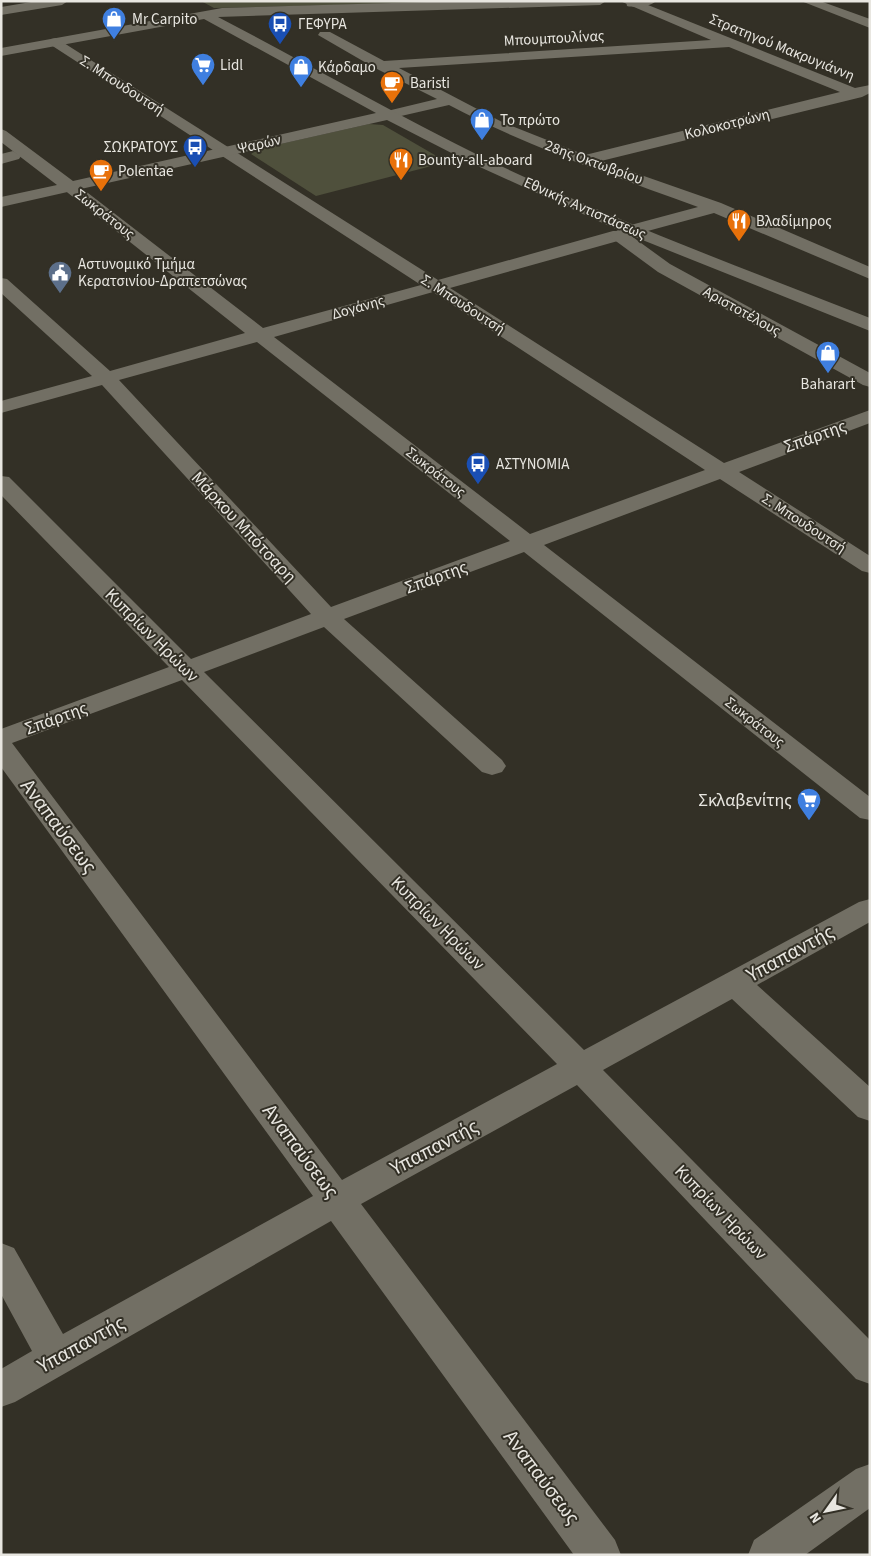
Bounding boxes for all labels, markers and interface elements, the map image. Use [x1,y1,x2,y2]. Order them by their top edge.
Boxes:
shop icon: Mr Carpito [101,6,127,40]
place label: Mr Carpito [132,9,197,30]
street label: Στρατηγού Μακρυγιάννη [706,9,858,86]
bus stop icon: ΓΕΦΥΡΑ [267,11,293,45]
place label: ΓΕΦΥΡΑ [298,14,347,35]
street label: Μπουμπουλίνας [503,25,605,52]
street label: Σ. Μπουδουτσή [76,50,168,120]
supermarket icon: Lidl [190,52,216,86]
shop icon: Κάρδαμο [288,54,314,88]
place label: Lidl [220,55,243,76]
place label: Κάρδαμο [318,57,376,78]
cafe icon: Baristi [379,70,405,104]
place label: Baristi [410,73,450,94]
street label: Κολοκοτρώνη [682,104,772,145]
shop icon: Το πρώτο [469,107,495,141]
place label: Το πρώτο [500,110,560,131]
street label: Ψαρών [235,129,283,160]
bus stop icon: ΣΩΚΡΑΤΟΥΣ [182,134,208,168]
street label: 28ης Οκτωβρίου [542,135,646,190]
place label: ΣΩΚΡΑΤΟΥΣ [103,137,178,158]
restaurant icon: Bounty-all-aboard [388,147,414,181]
place label: Bounty-all-aboard [418,150,533,171]
cafe icon: Polentae [88,158,114,192]
place label: Polentae [118,161,174,182]
street label: Εθνικής Αντιστάσεως [520,172,650,245]
street label: Σωκράτους [70,184,140,245]
restaurant icon: Βλαδίμηρος [726,208,752,242]
place label: Βλαδίμηρος [756,211,832,232]
place label: Αστυνομικό Τμήμα Κερατσινίου-Δραπετσώνας [78,254,248,292]
public building icon: Αστυνομικό Τμήμα Κερατσινίου-Δραπετσώνας [47,260,73,294]
street label: Σ. Μπουδουτσή [417,269,509,339]
street label: Αριστοτέλους [699,281,785,342]
street label: Δογάνης [329,290,387,325]
shop icon: Baharart [815,340,841,374]
place label: Baharart [801,374,855,395]
street label: Σπάρτης [780,414,850,459]
street label: Σωκράτους [401,442,471,503]
bus stop icon: ΑΣΤΥΝΟΜΙΑ [465,451,491,485]
place label: ΑΣΤΥΝΟΜΙΑ [496,454,570,475]
street label: Μάρκου Μπότσαρη [185,466,302,589]
street label: Σ. Μπουδουτσή [758,488,850,558]
street label: Σπάρτης [401,555,471,600]
street label: Κυπρίων Ηρώων [99,583,205,688]
street label: Σωκράτους [720,692,790,753]
street label: Σπάρτης [21,696,91,741]
street label: Αναπαύσεως [13,772,105,880]
supermarket icon: Σκλαβενίτης [796,787,822,821]
place label: Σκλαβενίτης [698,788,792,813]
street label: Κυπρίων Ηρώων [385,871,491,976]
street label: Υπαπαντής [740,916,839,990]
street label: Αναπαύσεως [255,1097,347,1205]
street label: Υπαπαντής [383,1111,484,1183]
street label: Κυπρίων Ηρώων [669,1159,773,1266]
street label: Υπαπαντής [31,1307,130,1381]
street label: Αναπαύσεως [496,1423,588,1531]
north arrow [801,1486,851,1536]
text: N [805,1508,827,1527]

